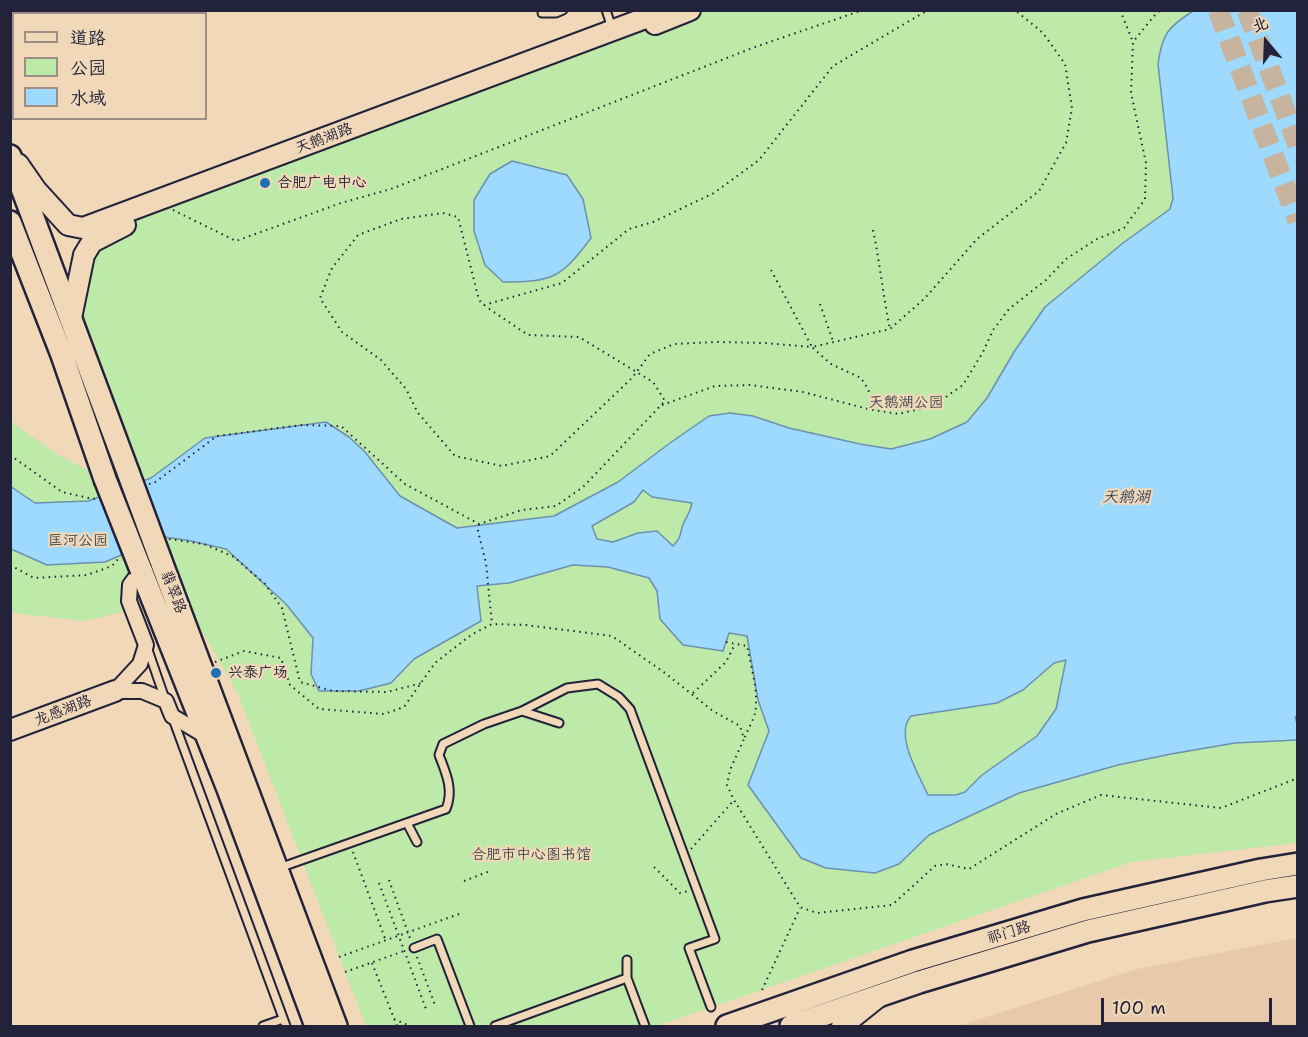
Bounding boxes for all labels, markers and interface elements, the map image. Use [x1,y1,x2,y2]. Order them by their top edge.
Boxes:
legend [12,12,207,120]
north arrow [1236,12,1296,72]
text: 北 [1249,12,1271,37]
text: 道路 [70,26,106,50]
text: 公园 [70,56,106,80]
text: 水域 [70,86,106,110]
street label: 天鹅湖路 [293,120,355,158]
place label: 合肥广电中心 [277,174,367,192]
marker: 合肥广电中心 [258,176,272,190]
park label: 天鹅湖公园 [869,394,943,412]
water label: 天鹅湖 [1102,488,1150,508]
park label: 匡河公园 [48,532,108,550]
street label: 翡翠路 [157,568,189,616]
place label: 兴泰广场 [228,664,288,682]
marker: 兴泰广场 [209,666,223,680]
street label: 龙感湖路 [32,692,94,730]
park label: 合肥市中心图书馆 [471,846,591,864]
street label: 祁门路 [985,918,1033,948]
scale bar [1104,986,1275,1024]
text: 100 m [1112,996,1166,1020]

